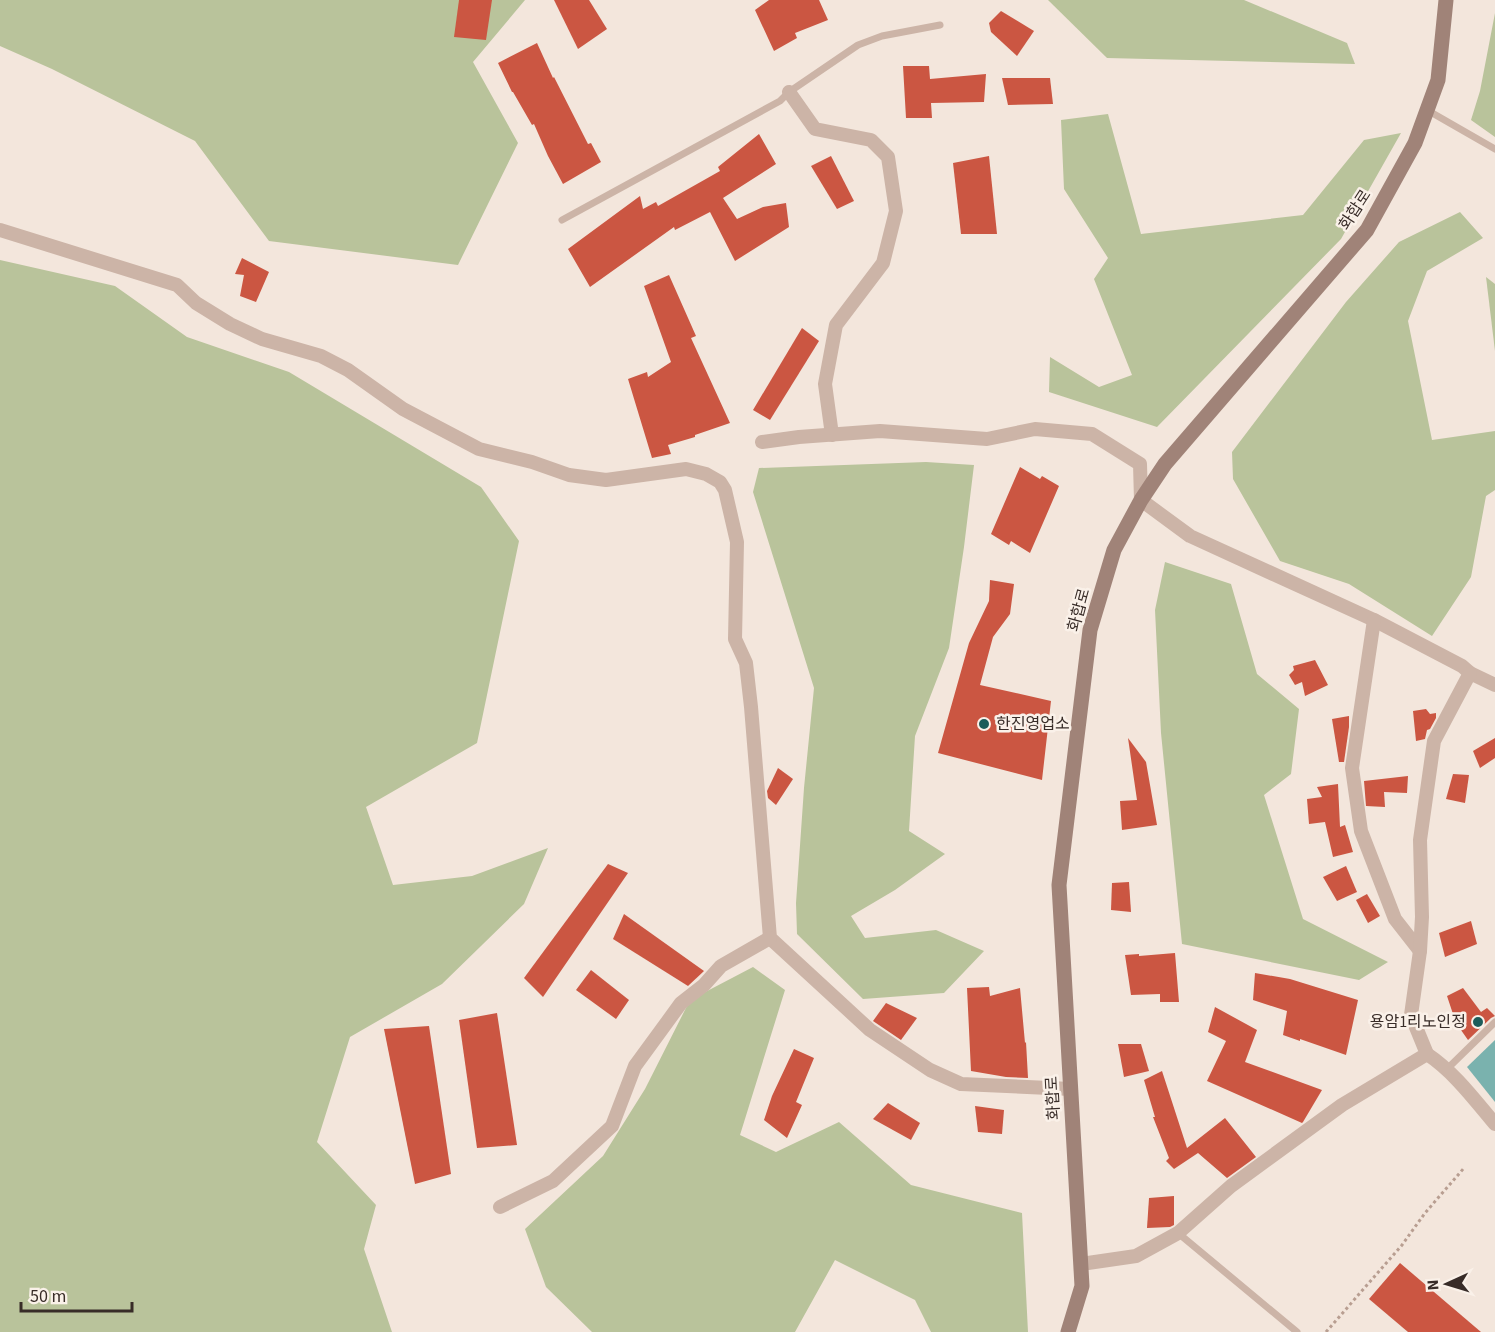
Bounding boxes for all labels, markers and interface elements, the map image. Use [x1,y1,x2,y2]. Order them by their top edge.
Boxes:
street label: 화합로 [1334,185,1376,235]
street label: 화합로 [1063,586,1095,634]
place label: 한진영업소 [996,713,1070,735]
marker: 한진영업소 [977,717,991,731]
place label: 용암1리노인정 [1370,1011,1466,1033]
marker: 용암1리노인정 [1471,1015,1485,1029]
street label: 화합로 [1041,1075,1065,1121]
north arrow [1417,1254,1477,1314]
scale bar [21,1275,132,1313]
text: N [1422,1279,1444,1291]
text: 50 m [30,1284,66,1309]

